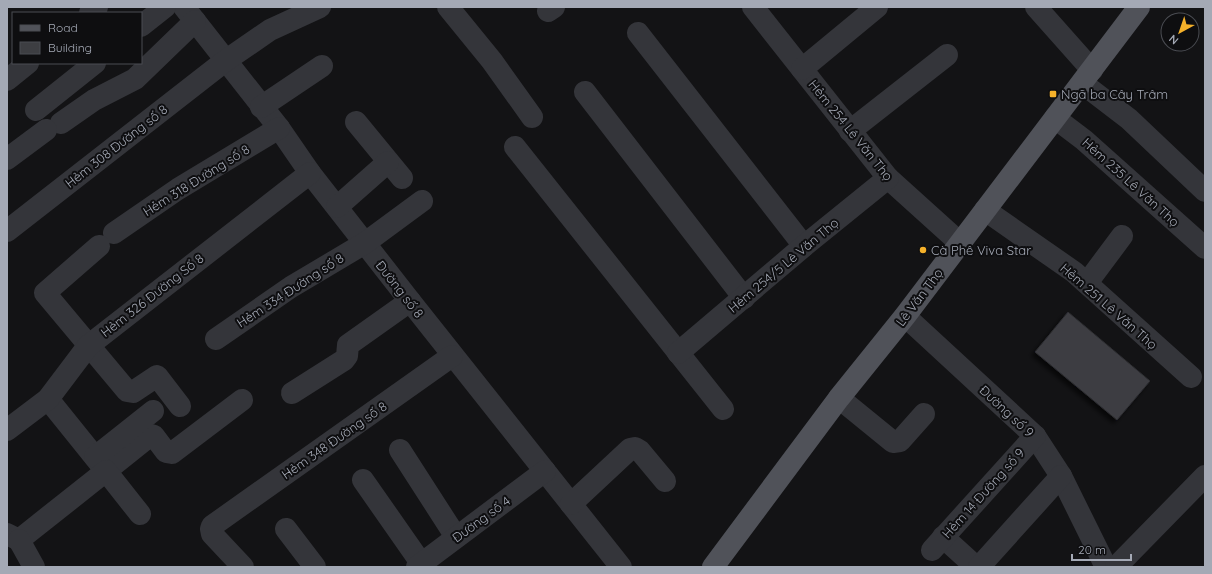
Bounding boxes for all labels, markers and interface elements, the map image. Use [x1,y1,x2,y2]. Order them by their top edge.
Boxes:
legend [12,12,142,64]
north arrow [1160,12,1200,52]
text: Road [48,20,78,35]
text: N [1166,32,1181,48]
text: Building [48,40,92,55]
street label: Hẻm 254 Lê Văn Thọ [805,76,897,184]
place label: Ngã ba Cây Trâm [1061,86,1168,102]
marker: Ngã ba Cây Trâm [1048,89,1058,99]
street label: Hẻm 308 Đường số 8 [62,101,170,191]
street label: Hẻm 235 Lê Văn Thọ [1079,134,1183,230]
street label: Hẻm 318 Đường số 8 [140,141,252,219]
street label: Hẻm 254/5 Lê Văn Thọ [725,214,841,316]
place label: Cà Phê Viva Star [931,242,1031,258]
marker: Cà Phê Viva Star [918,245,928,255]
street label: Hẻm 334 Đường số 8 [233,249,347,331]
street label: Hẻm 326 Đường Số 8 [97,250,207,340]
street label: Đường số 8 [373,257,427,321]
street label: Hẻm 251 Lê Văn Thọ [1057,260,1161,353]
street label: Lê Văn Thọ [892,265,946,329]
street label: Đường số 9 [976,382,1038,440]
street label: Hẻm 348 Đường số 8 [278,398,390,482]
street label: Hẻm 14 Đường số 9 [938,445,1028,541]
street label: Đường số 4 [449,492,513,545]
scale bar [1072,536,1131,562]
text: 20 m [1078,542,1106,557]

